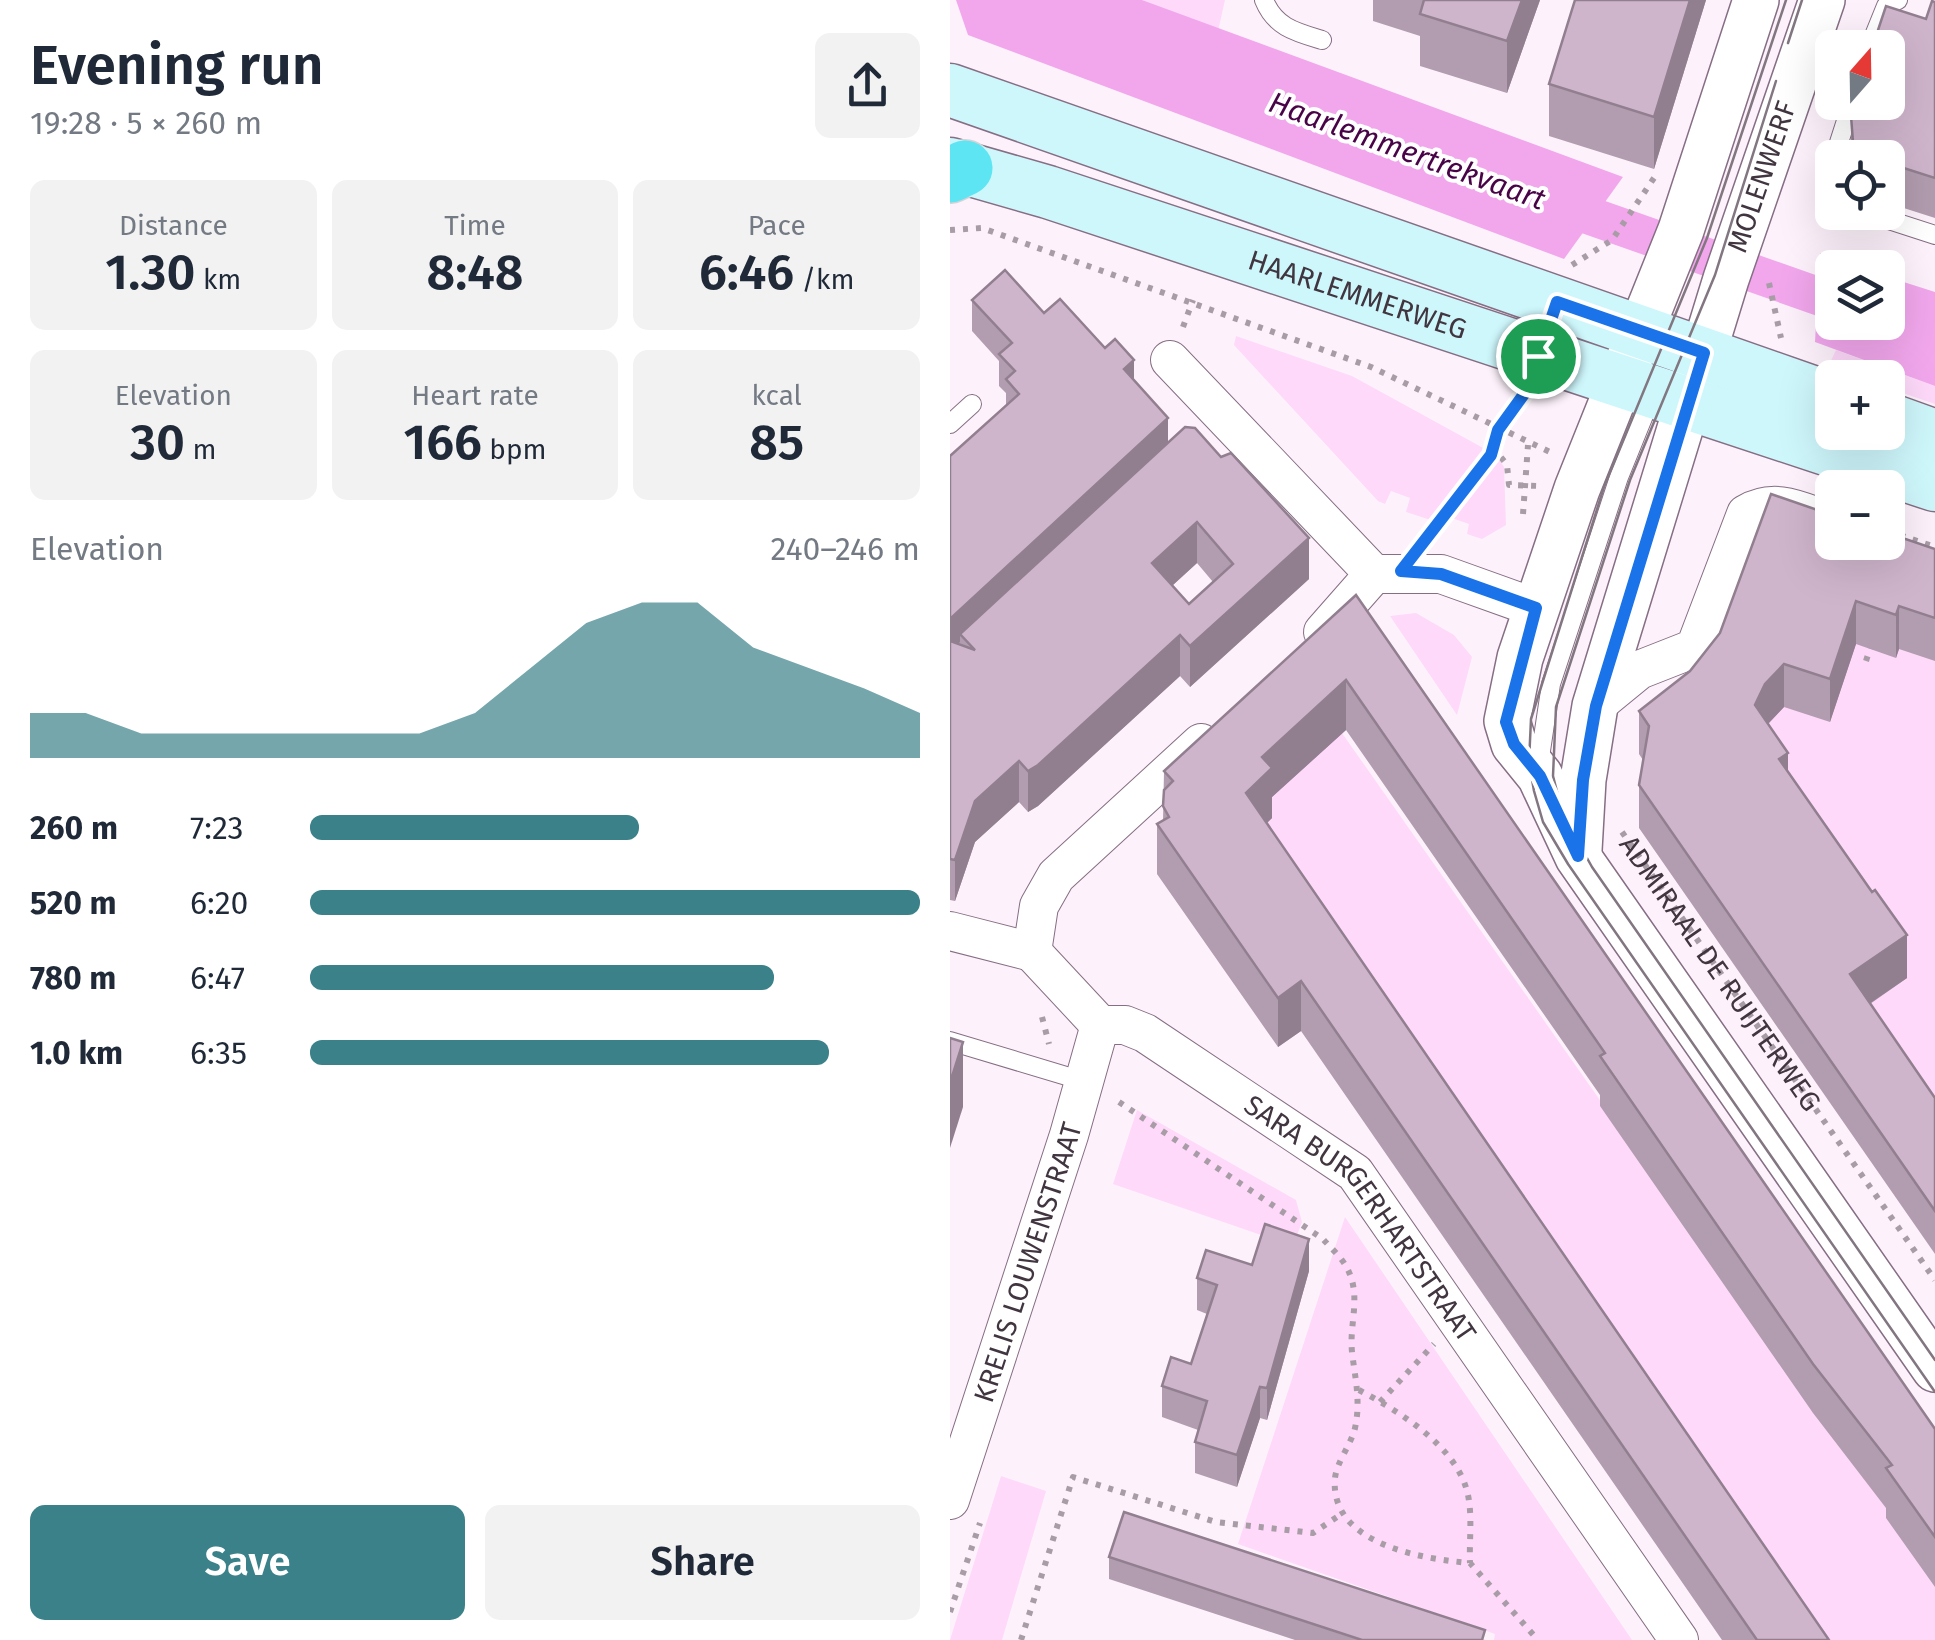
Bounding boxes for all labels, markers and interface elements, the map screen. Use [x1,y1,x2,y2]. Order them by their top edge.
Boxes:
north arrow [1815,30,1905,120]
map controls [1815,30,1905,560]
text: Evening run [30,33,324,99]
button: share [815,33,920,138]
water label: Haarlemmertrekvaart [1264,84,1550,218]
street label: MOLENWERF [1720,96,1803,257]
text: 19:28 · 5 × 260 m [30,104,262,142]
button: locate [1815,140,1905,230]
text: Distance [119,209,228,242]
text: Time [444,209,506,242]
text: Pace [748,209,806,242]
text: 1.30 [105,242,196,302]
text: 8:48 [426,242,523,302]
text: 6:46 [699,242,794,302]
street label: HAARLEMMERWEG [1244,243,1471,346]
button: layers [1815,250,1905,340]
text: km [196,263,241,296]
text: /km [794,263,854,296]
pin [1496,314,1581,399]
icon: arrive [1511,329,1566,384]
button: + [1815,360,1905,450]
text: Elevation [115,379,232,412]
text: Heart rate [411,379,539,412]
text: kcal [751,379,802,412]
text: 30 [130,412,185,472]
text: 166 [403,412,482,472]
text: 85 [749,412,804,472]
text: m [185,433,216,466]
text: bpm [482,433,547,466]
button: − [1815,470,1905,560]
text: Elevation [30,530,164,568]
text: 240–246 m [770,530,920,568]
text: 260 m [30,809,118,847]
text: 7:23 [190,809,244,847]
street label: ADMIRAAL DE RUIJTERWEG [1613,829,1828,1117]
text: 520 m [30,884,117,922]
text: 6:20 [190,884,248,922]
text: 780 m [30,959,116,997]
text: 6:47 [190,959,245,997]
text: 1.0 km [30,1034,123,1072]
text: 6:35 [190,1034,247,1072]
street label: SARA BURGERHARTSTRAAT [1239,1088,1484,1348]
street label: KRELIS LOUWENSTRAAT [966,1118,1088,1406]
button: Save [30,1505,465,1620]
button: Share [485,1505,920,1620]

